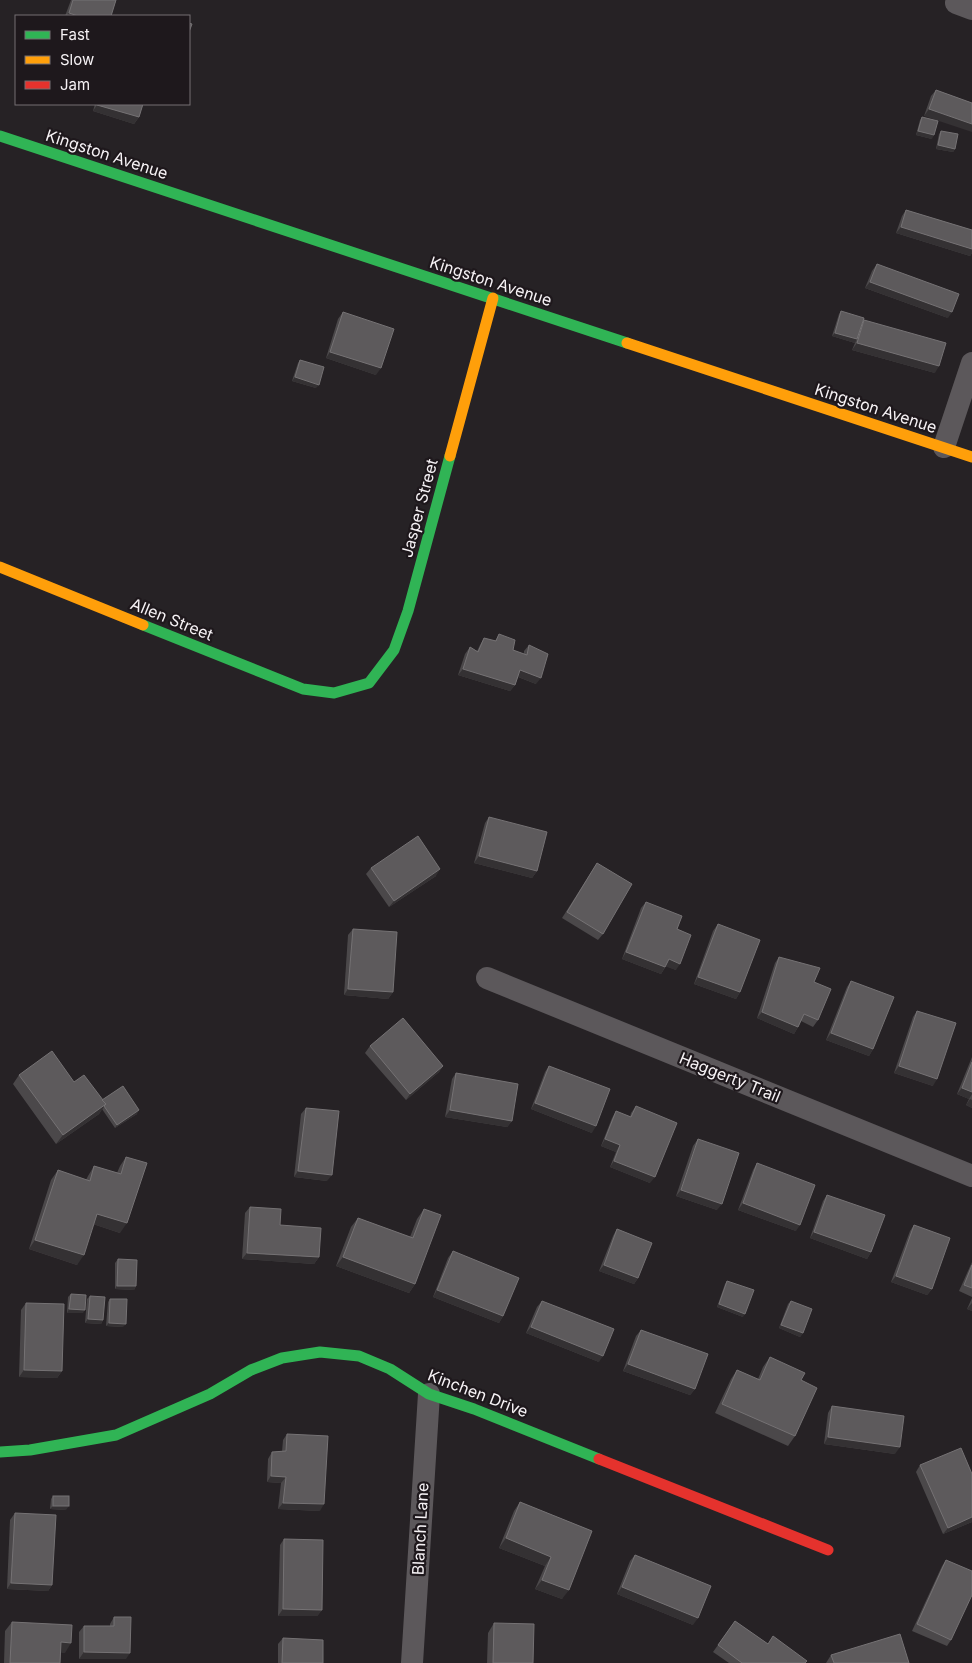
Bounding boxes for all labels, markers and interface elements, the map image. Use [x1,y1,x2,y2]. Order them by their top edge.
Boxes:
legend [15,15,190,105]
text: Fast [60,25,90,44]
text: Slow [60,50,94,69]
text: Jam [60,75,90,94]
street label: Kingston Avenue [43,125,171,183]
street label: Kingston Avenue [427,252,555,310]
street label: Kingston Avenue [812,379,940,437]
street label: Jasper Street [396,456,442,560]
street label: Allen Street [128,593,216,645]
street label: Haggerty Trail [676,1048,784,1106]
street label: Kinchen Drive [425,1365,531,1421]
street label: Blanch Lane [408,1482,432,1576]

